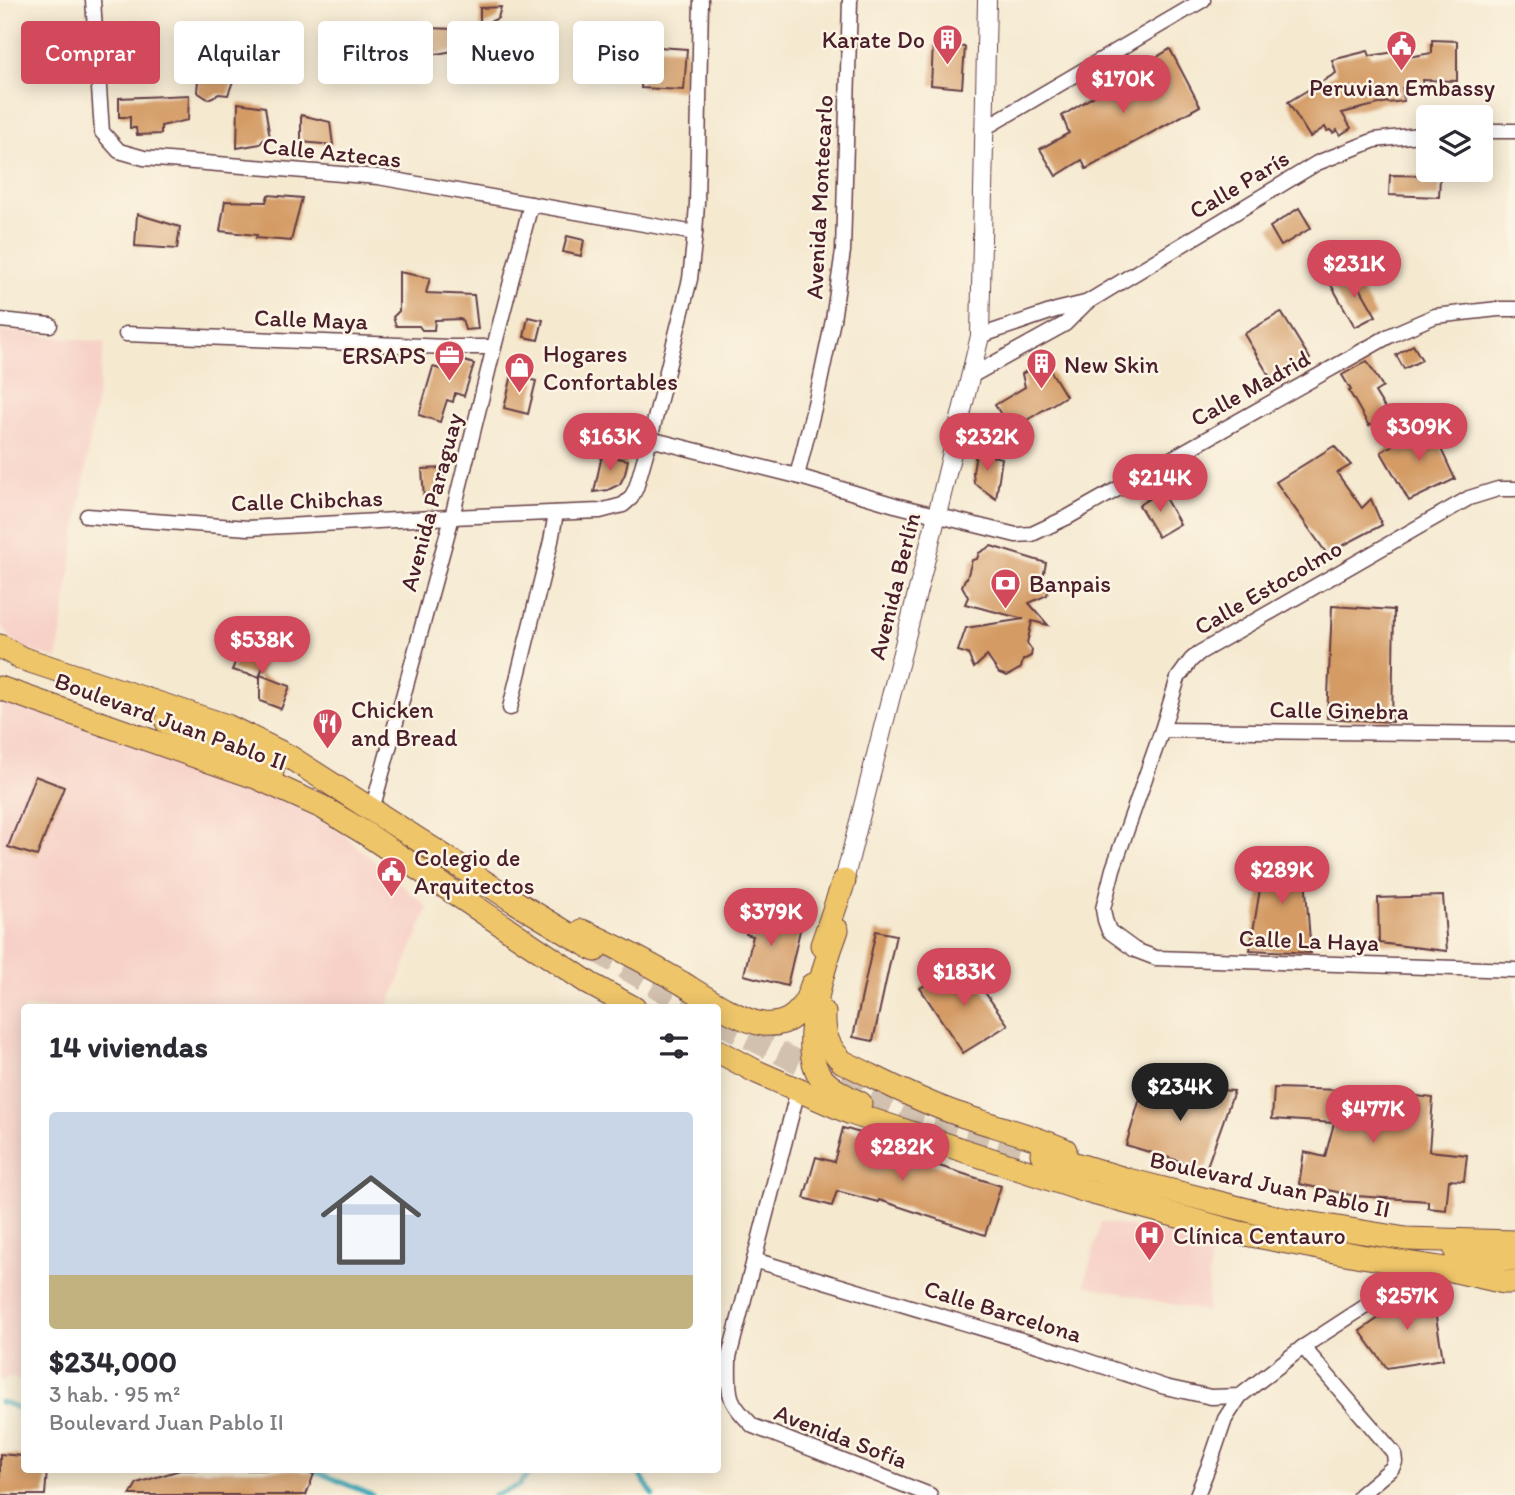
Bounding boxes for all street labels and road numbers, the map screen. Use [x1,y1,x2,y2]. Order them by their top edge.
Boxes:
street label: Avenida Montecarlo [799,94,839,300]
street label: Calle Aztecas [261,130,403,174]
street label: Calle París [1184,143,1294,225]
street label: Calle Maya [254,303,369,335]
street label: Calle Madrid [1185,343,1315,433]
street label: Avenida Paraguay [393,409,469,594]
street label: Calle Chibchas [231,483,383,517]
street label: Avenida Berlín [862,509,926,663]
street label: Calle Estocolmo [1189,533,1347,641]
street label: Boulevard Juan Pablo II [51,665,291,777]
street label: Calle Ginebra [1269,694,1409,726]
street label: Calle La Haya [1238,923,1380,957]
street label: Boulevard Juan Pablo II [1147,1144,1393,1224]
street label: Calle Barcelona [921,1273,1086,1349]
street label: Avenida Sofía [770,1397,912,1475]

